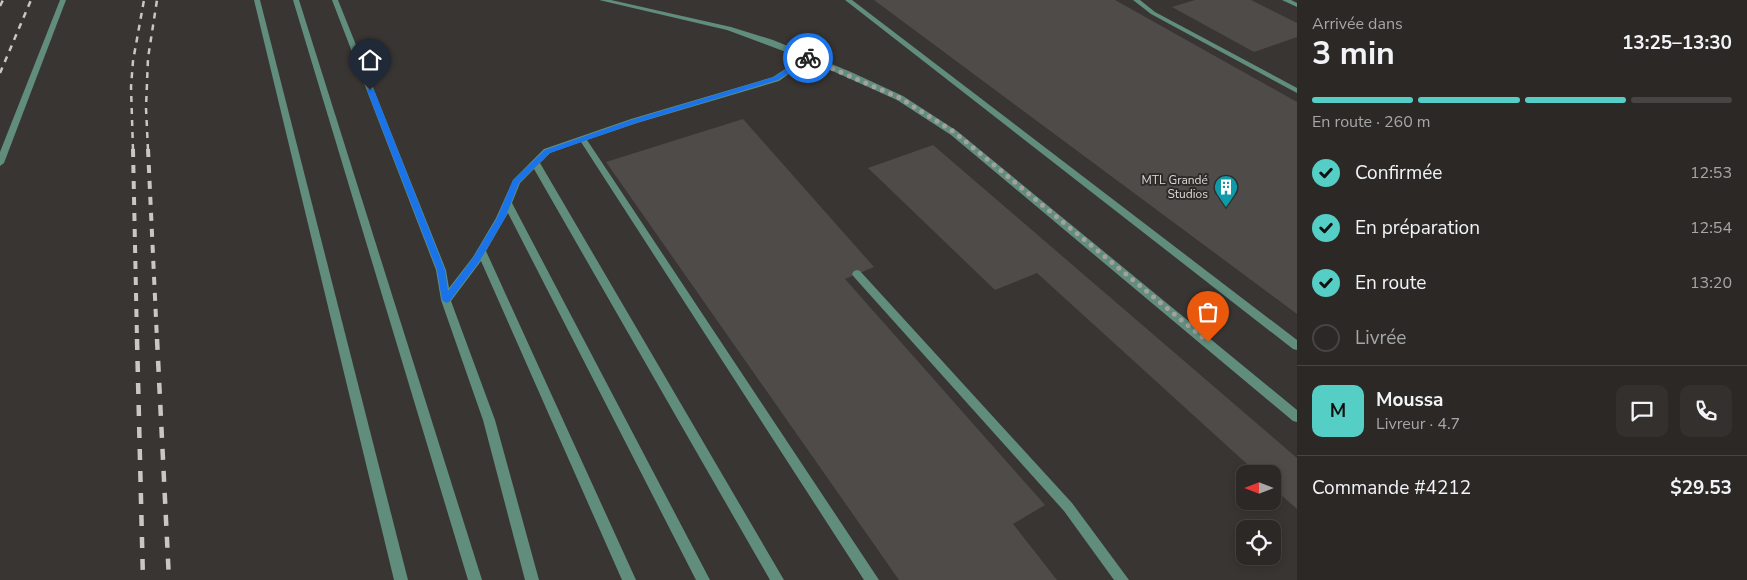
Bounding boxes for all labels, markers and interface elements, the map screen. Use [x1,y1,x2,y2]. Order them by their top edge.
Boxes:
text: Arrivée dans [1312,13,1403,35]
text: 13:25–13:30 [1622,30,1732,56]
text: 3 min [1312,32,1395,75]
courier [783,33,833,83]
pin [349,39,391,90]
icon: bike [794,44,822,72]
icon: home [356,46,384,74]
text: En route · 260 m [1312,111,1431,133]
icon: check [1312,159,1340,187]
text: Confirmée [1355,160,1442,186]
text: 12:53 [1690,162,1732,184]
place label: MTL Grandé Studios [1141,172,1208,202]
building icon: MTL Grandé Studios [1213,174,1239,208]
icon: check [1312,214,1340,242]
text: En préparation [1355,215,1480,241]
text: 12:54 [1690,217,1732,239]
icon: check [1312,269,1340,297]
text: En route [1355,270,1426,296]
text: 13:20 [1690,272,1732,294]
pin [1187,291,1229,342]
icon: bag [1194,298,1222,326]
text: Livrée [1355,325,1406,351]
button: chat [1616,385,1668,437]
button: phone [1680,385,1732,437]
text: Moussa [1376,387,1443,413]
text: M [1330,398,1346,424]
text: Livreur · 4.7 [1376,413,1460,435]
north arrow [1236,465,1281,510]
map controls [1236,465,1281,565]
text: Commande #4212 [1312,475,1471,501]
text: $29.53 [1670,475,1732,501]
button: locate [1236,520,1281,565]

